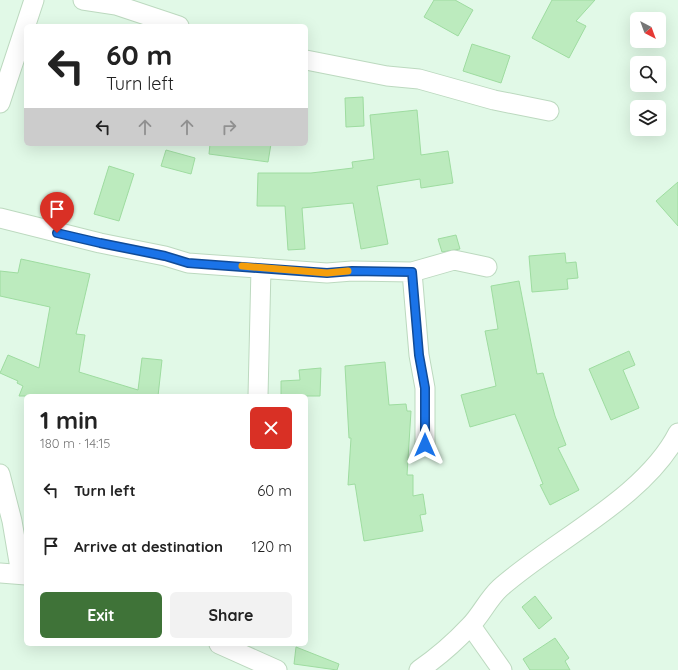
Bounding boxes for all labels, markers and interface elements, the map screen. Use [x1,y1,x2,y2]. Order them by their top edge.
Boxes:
north arrow [630,12,666,48]
map controls [630,12,666,136]
text: 60 m [106,37,172,72]
icon: left [40,40,92,92]
button: search [630,56,666,92]
text: Turn left [106,72,174,95]
button: layers [630,100,666,136]
icon: left [92,116,114,138]
icon: ahead [134,116,156,138]
icon: ahead [176,116,198,138]
icon: right [218,116,240,138]
pin [40,192,74,233]
icon: arrive [46,198,68,220]
text: 1 min [40,405,98,435]
button: close [250,407,292,449]
position arrow [404,424,446,466]
text: 180 m · 14:15 [40,435,110,451]
icon: left [40,479,62,501]
text: Turn left [74,481,136,500]
text: 60 m [257,481,292,500]
icon: arrive [40,535,62,557]
text: Arrive at destination [74,537,223,556]
text: 120 m [251,537,292,556]
button: Exit [40,592,162,638]
button: Share [170,592,292,638]

